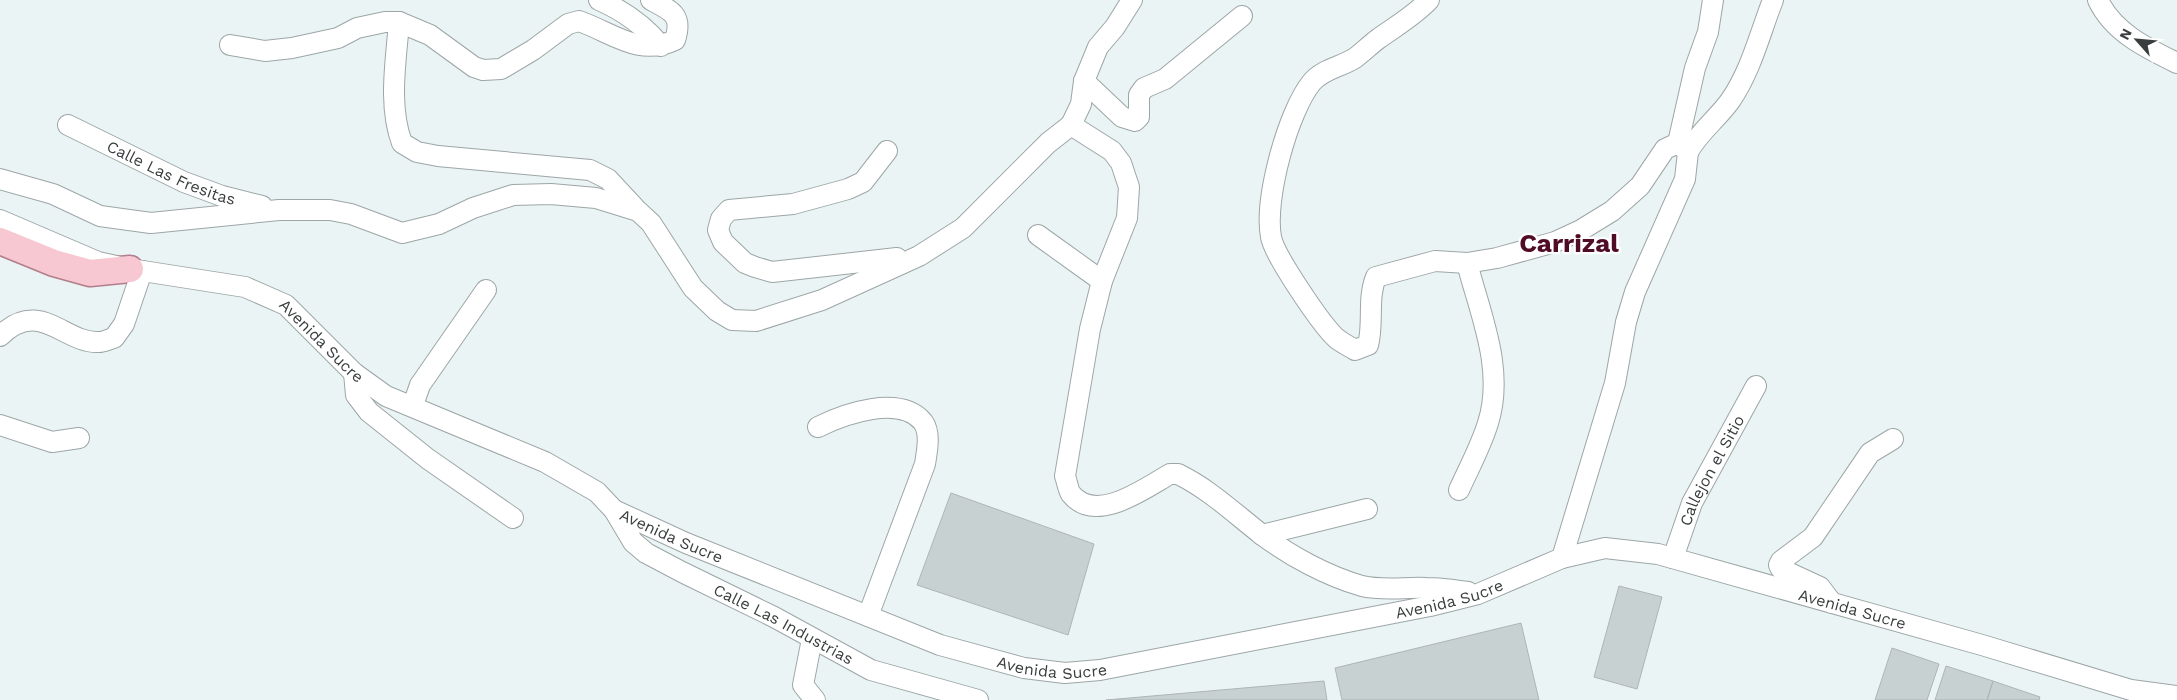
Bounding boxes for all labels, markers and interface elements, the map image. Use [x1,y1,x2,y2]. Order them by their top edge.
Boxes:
north arrow [2112,15,2162,65]
text: N [2116,26,2135,42]
street label: Calle Las Fresitas [104,137,237,209]
district label: Carrizal [1519,228,1619,258]
street label: Avenida Sucre [276,295,367,387]
street label: Callejon el Sitio [1676,412,1748,528]
street label: Avenida Sucre [617,505,726,567]
street label: Avenida Sucre [1394,575,1506,622]
street label: Calle Las Industrias [710,580,857,669]
street label: Avenida Sucre [1797,585,1908,633]
street label: Avenida Sucre [995,652,1109,683]

